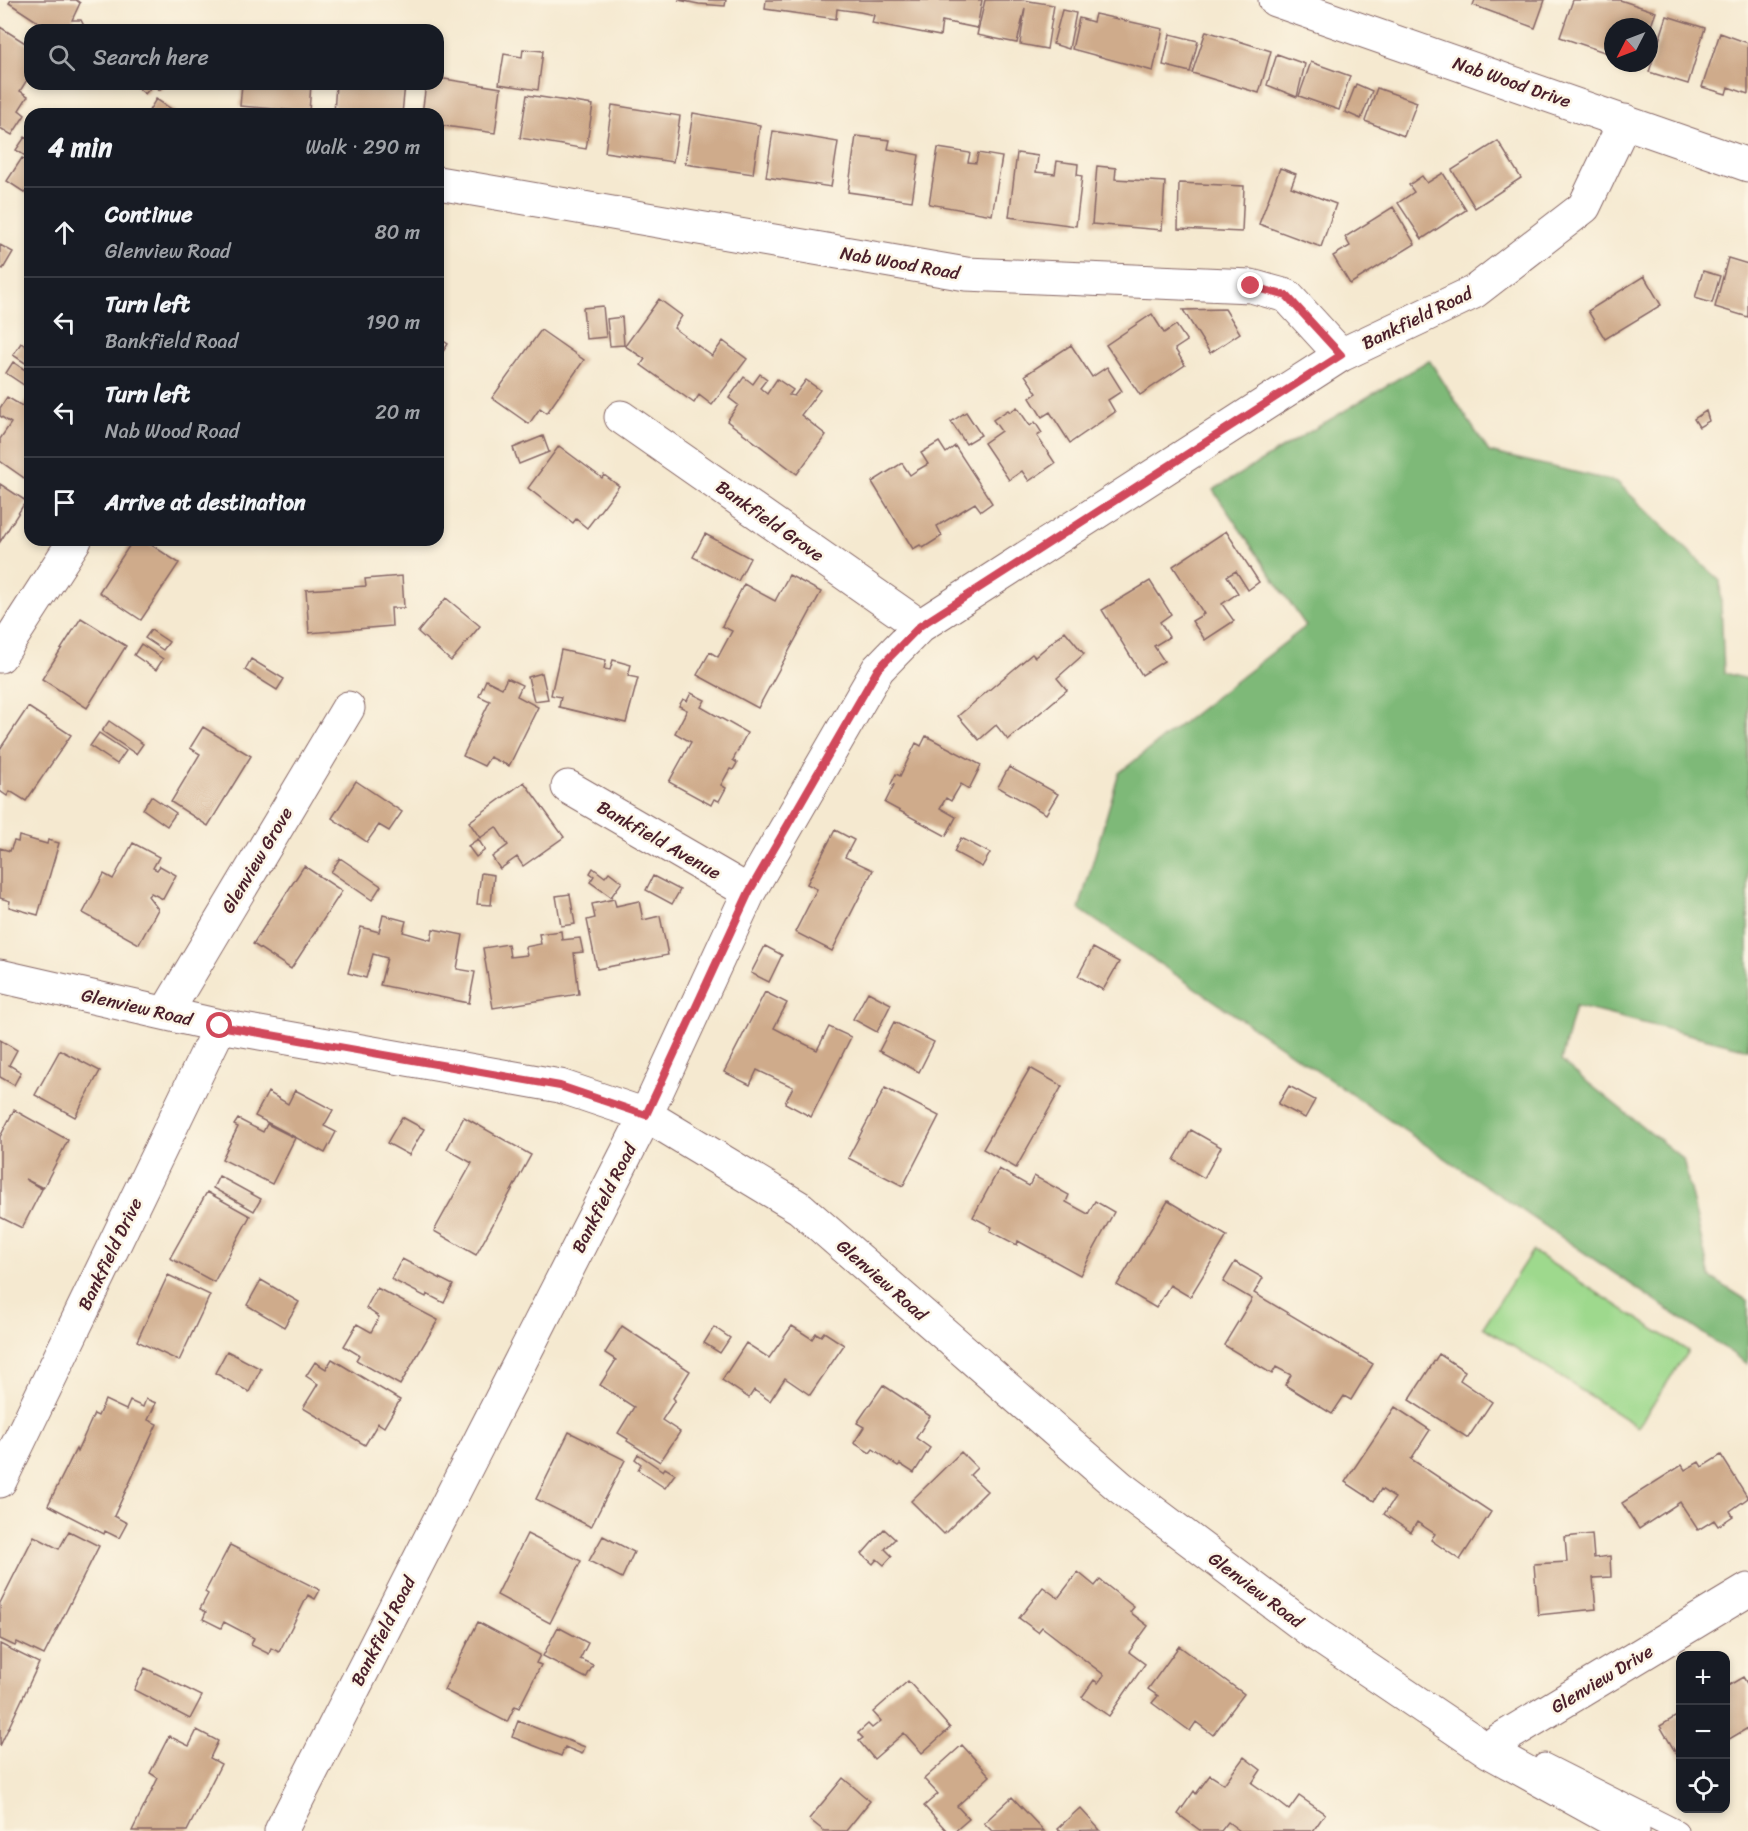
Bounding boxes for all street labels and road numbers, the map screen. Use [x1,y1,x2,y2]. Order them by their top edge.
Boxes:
street label: Nab Wood Drive [1449,47,1575,117]
street label: Nab Wood Road [838,237,964,290]
street label: Bankfield Road [1356,277,1479,359]
street label: Bankfield Grove [709,472,831,570]
street label: Bankfield Avenue [591,791,727,889]
street label: Glenview Grove [212,800,302,920]
street label: Glenview Road [78,979,197,1036]
street label: Bankfield Road [563,1136,646,1259]
street label: Bankfield Drive [69,1192,151,1316]
street label: Glenview Road [829,1231,936,1330]
street label: Glenview Road [1201,1543,1312,1638]
street label: Bankfield Road [342,1569,425,1692]
street label: Glenview Drive [1544,1636,1660,1722]

